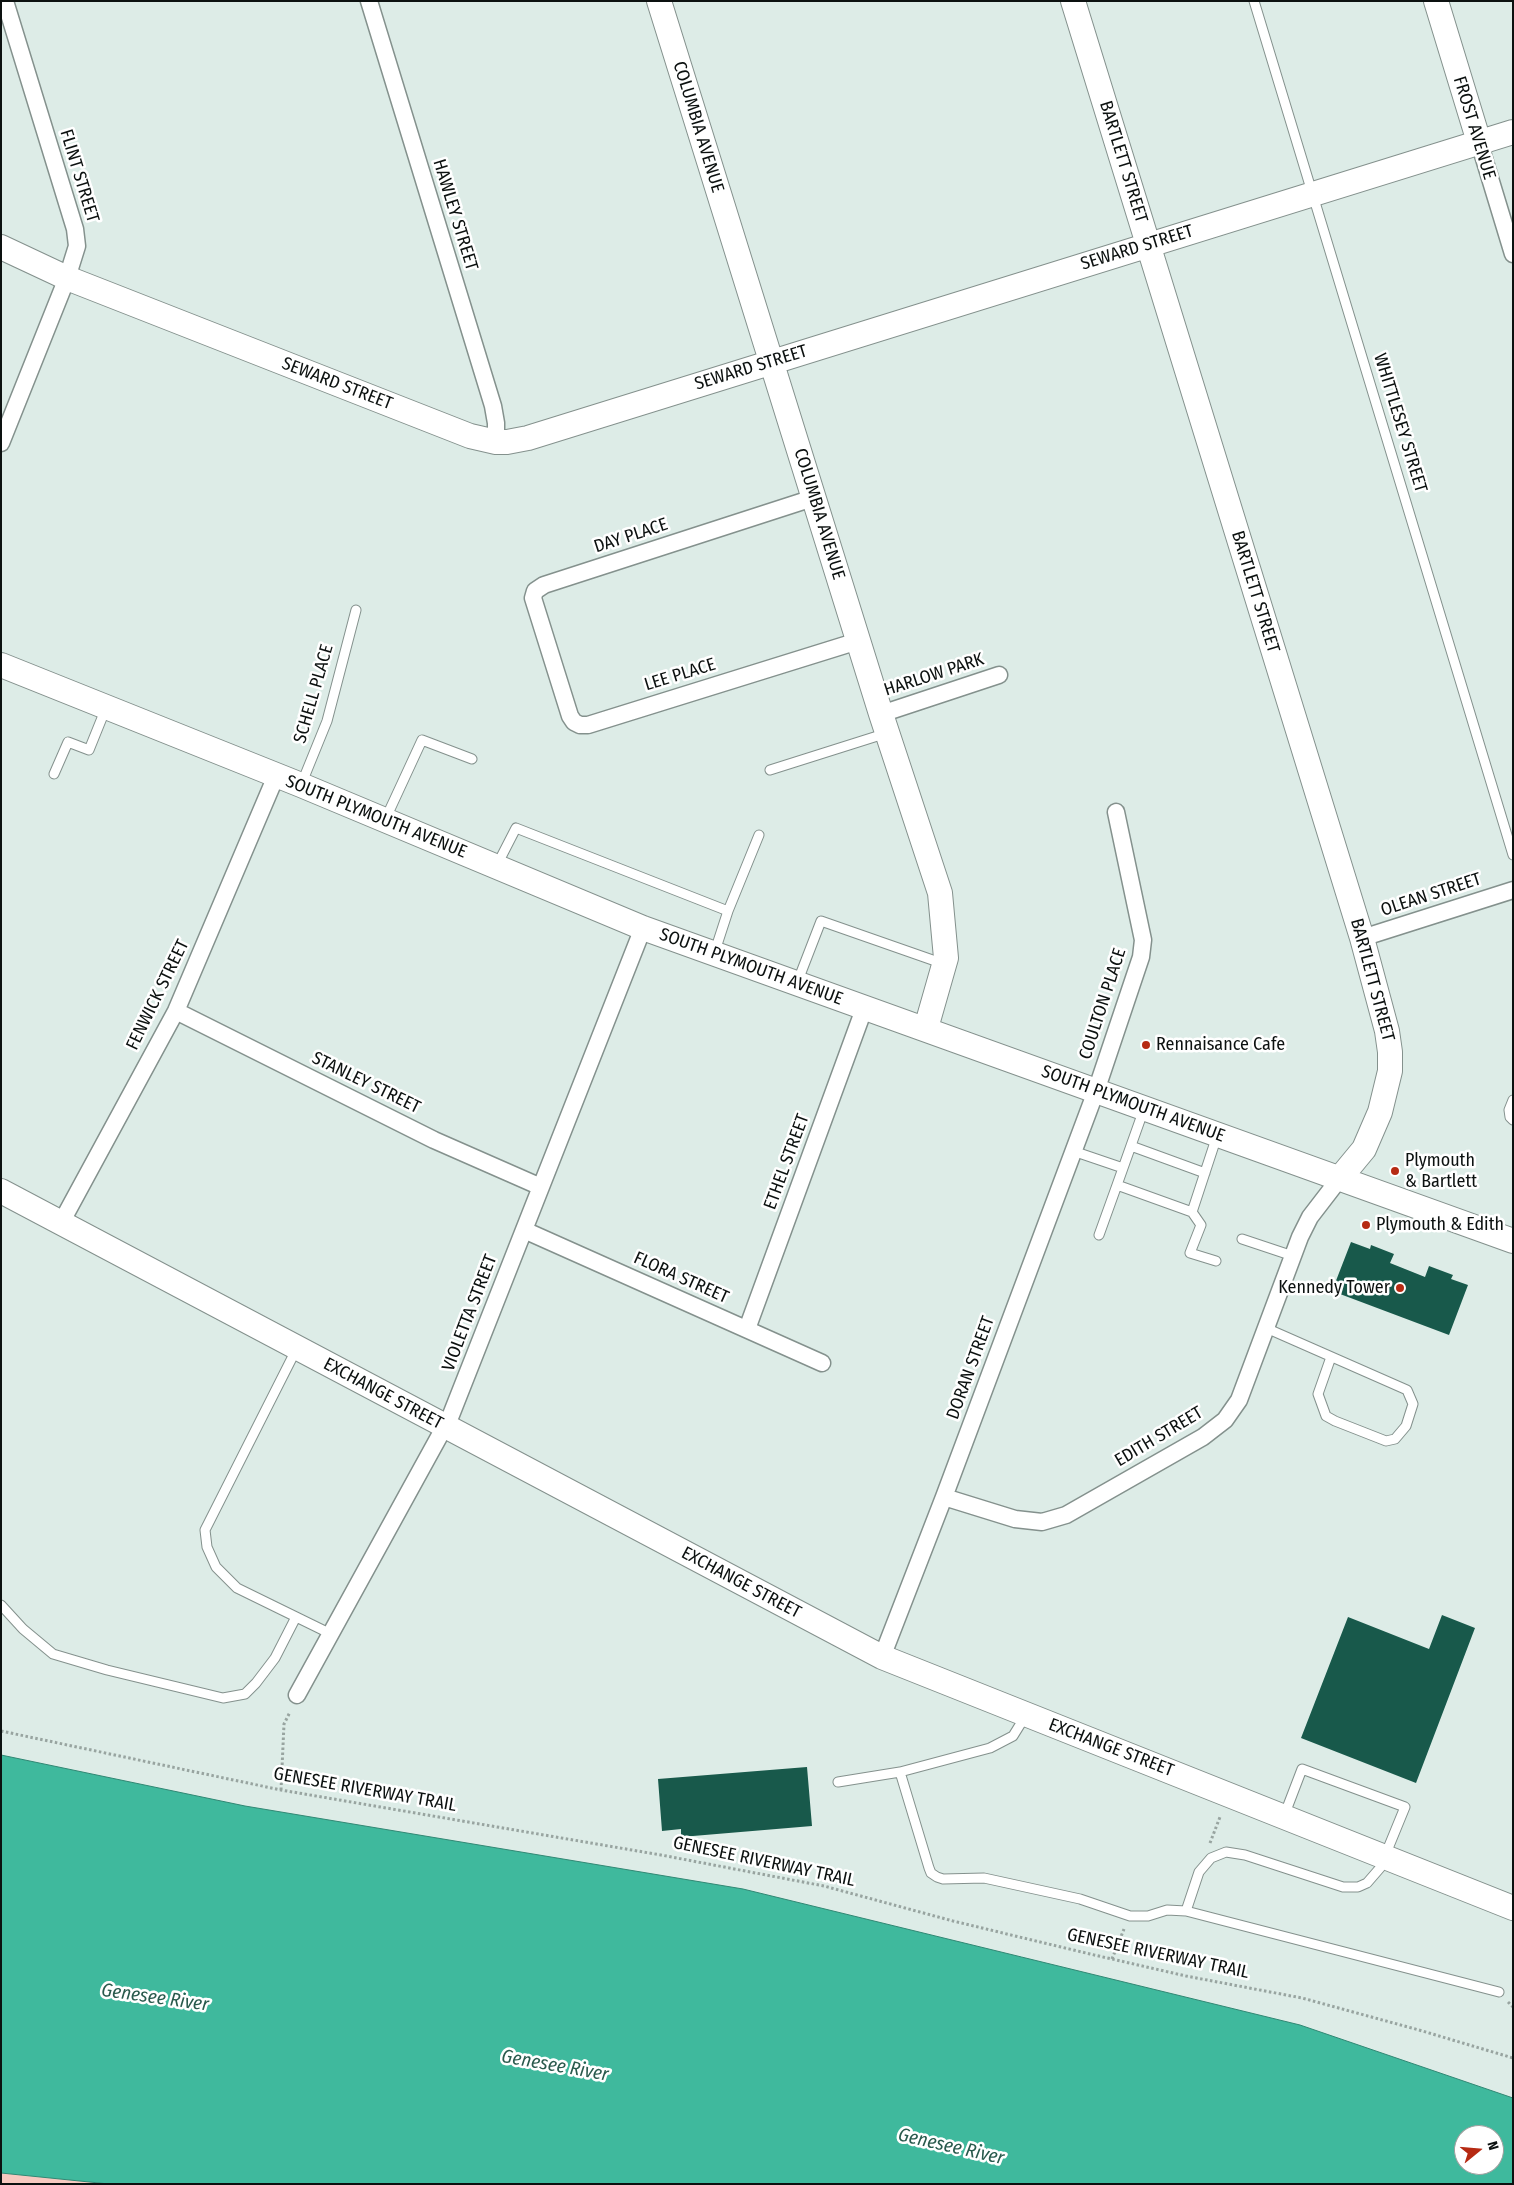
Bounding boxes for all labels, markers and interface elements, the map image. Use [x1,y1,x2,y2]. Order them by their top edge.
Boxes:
street label: COLUMBIA AVENUE [668,59,728,195]
street label: FROST AVENUE [1448,74,1500,182]
street label: BARTLETT STREET [1094,98,1152,226]
street label: FLINT STREET [55,127,103,225]
street label: HAWLEY STREET [428,157,482,273]
street label: SEWARD STREET [1078,221,1196,275]
street label: SEWARD STREET [692,341,810,395]
street label: WHITTLESEY STREET [1369,351,1431,495]
street label: SEWARD STREET [279,353,395,415]
street label: COLUMBIA AVENUE [789,446,849,582]
street label: DAY PLACE [591,514,671,558]
street label: BARTLETT STREET [1226,528,1284,656]
street label: SCHELL PLACE [290,642,338,746]
street label: HARLOW PARK [881,649,987,701]
street label: LEE PLACE [642,654,718,696]
street label: SOUTH PLYMOUTH AVENUE [282,771,470,863]
street label: OLEAN STREET [1378,869,1484,921]
street label: BARTLETT STREET [1345,916,1399,1044]
street label: SOUTH PLYMOUTH AVENUE [656,924,846,1010]
street label: FENWICK STREET [122,936,194,1054]
street label: COULTON PLACE [1075,946,1131,1062]
place label: Rennaisance Cafe [1156,1034,1285,1056]
marker: Rennaisance Cafe [1140,1039,1152,1051]
street label: STANLEY STREET [308,1047,424,1119]
street label: SOUTH PLYMOUTH AVENUE [1038,1061,1228,1147]
street label: ETHEL STREET [760,1111,814,1213]
place label: Plymouth & Bartlett [1405,1150,1477,1192]
marker: Plymouth & Bartlett [1389,1165,1401,1177]
place label: Plymouth & Edith [1376,1214,1504,1236]
marker: Plymouth & Edith [1360,1219,1372,1231]
street label: FLORA STREET [630,1247,732,1309]
street label: VIOLETTA STREET [438,1252,502,1374]
place label: Kennedy Tower [1278,1277,1390,1299]
marker: Kennedy Tower [1394,1282,1406,1294]
street label: DORAN STREET [942,1314,1000,1422]
street label: EXCHANGE STREET [320,1353,446,1435]
street label: EDITH STREET [1111,1402,1207,1472]
street label: EXCHANGE STREET [678,1542,804,1624]
street label: EXCHANGE STREET [1045,1714,1177,1782]
street label: GENESEE RIVERWAY TRAIL [272,1763,458,1817]
street label: GENESEE RIVERWAY TRAIL [671,1832,857,1892]
street label: GENESEE RIVERWAY TRAIL [1065,1924,1251,1984]
water label: Genesee River [100,1979,210,2017]
water label: Genesee River [500,2045,610,2087]
water label: Genesee River [896,2124,1006,2170]
north arrow [1454,2125,1504,2175]
text: N [1484,2139,1502,2152]

